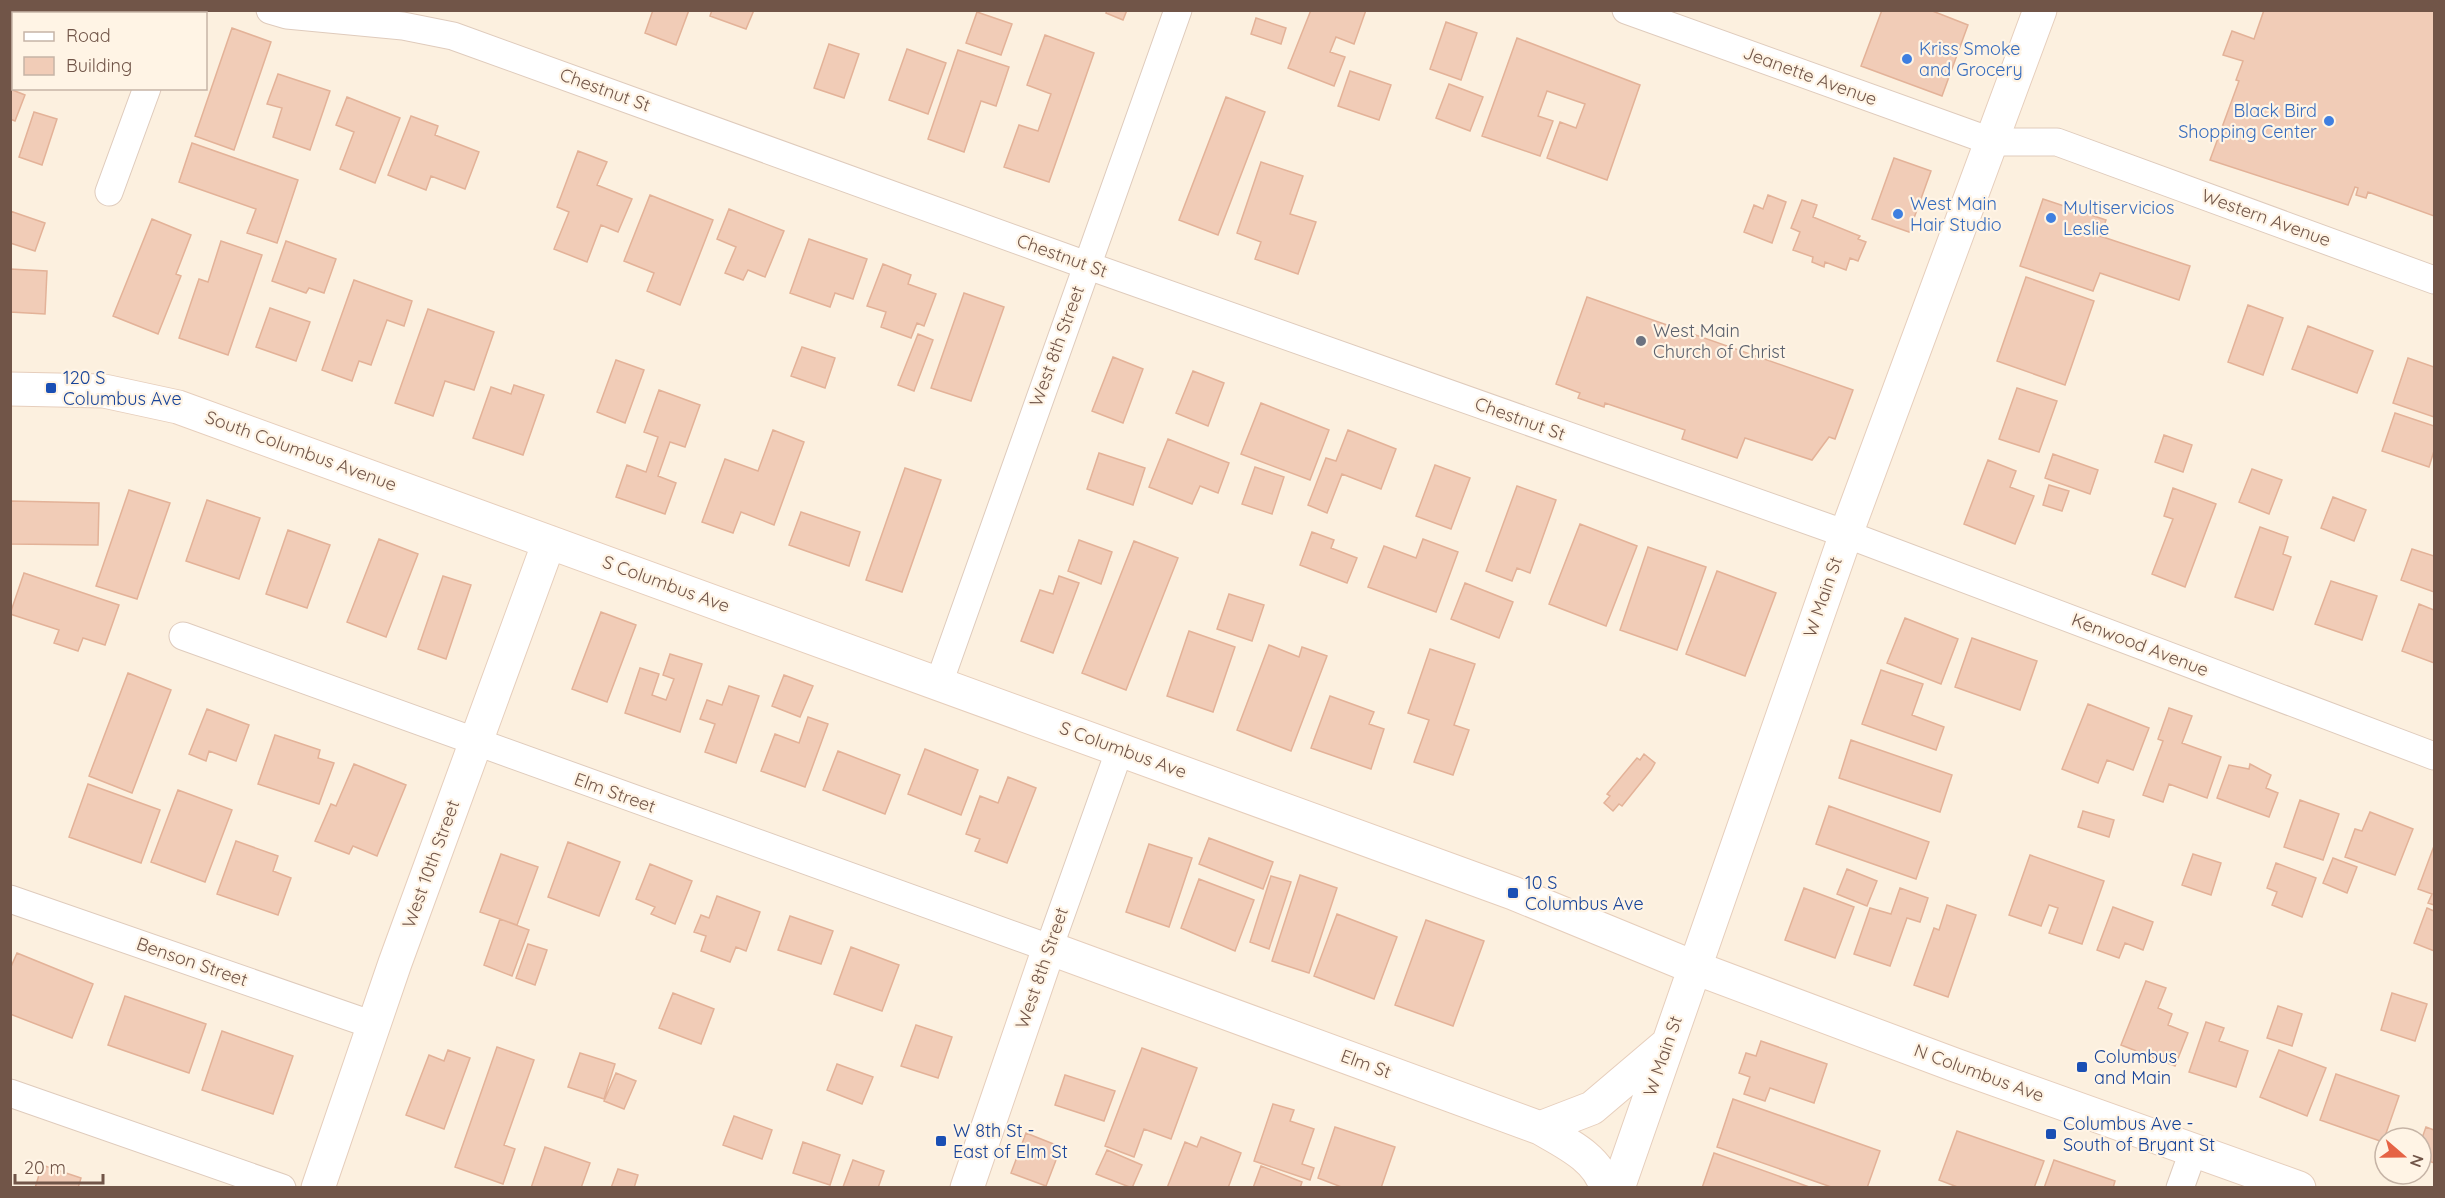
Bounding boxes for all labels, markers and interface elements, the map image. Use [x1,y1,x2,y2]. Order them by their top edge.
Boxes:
legend [12,12,207,90]
text: Road [66,24,111,47]
place label: Kriss Smoke and Grocery [1919,37,2023,81]
street label: Jeanette Avenue [1740,41,1880,110]
marker: Kriss Smoke and Grocery [1900,52,1914,66]
text: Building [66,54,132,77]
street label: Chestnut St [557,63,654,117]
place label: Black Bird Shopping Center [2178,99,2317,143]
marker: Black Bird Shopping Center [2322,114,2336,128]
street label: Western Avenue [2198,184,2334,252]
place label: West Main Hair Studio [1910,192,2002,236]
place label: Multiservicios Leslie [2063,196,2174,240]
marker: West Main Hair Studio [1891,207,1905,221]
marker: Multiservicios Leslie [2044,211,2058,225]
street label: Chestnut St [1014,229,1111,283]
street label: West 8th Street [1024,282,1089,409]
place label: West Main Church of Christ [1653,319,1786,363]
marker: West Main Church of Christ [1634,334,1648,348]
place label: 120 S Columbus Ave [63,366,182,410]
marker: 120 S Columbus Ave [44,381,58,395]
street label: Chestnut St [1472,392,1569,446]
street label: South Columbus Avenue [202,405,400,496]
street label: S Columbus Ave [599,550,733,617]
street label: W Main St [1798,554,1847,640]
street label: Kenwood Avenue [2068,608,2212,681]
street label: S Columbus Ave [1056,716,1190,783]
street label: Elm Street [571,767,659,818]
street label: West 10th Street [397,797,464,931]
place label: 10 S Columbus Ave [1525,871,1644,915]
marker: 10 S Columbus Ave [1506,886,1520,900]
street label: West 8th Street [1010,904,1073,1032]
street label: Benson Street [134,932,251,991]
street label: W Main St [1638,1013,1687,1099]
street label: N Columbus Ave [1911,1038,2047,1107]
street label: Elm St [1338,1044,1394,1083]
place label: Columbus and Main [2094,1045,2177,1089]
marker: Columbus and Main [2075,1060,2089,1074]
place label: Columbus Ave - South of Bryant St [2063,1112,2215,1156]
place label: W 8th St - East of Elm St [953,1119,1068,1163]
north arrow [2373,1126,2433,1186]
marker: Columbus Ave - South of Bryant St [2044,1127,2058,1141]
marker: W 8th St - East of Elm St [934,1134,948,1148]
scale bar [15,1147,104,1185]
text: N [2406,1152,2429,1170]
text: 20 m [24,1156,66,1179]

